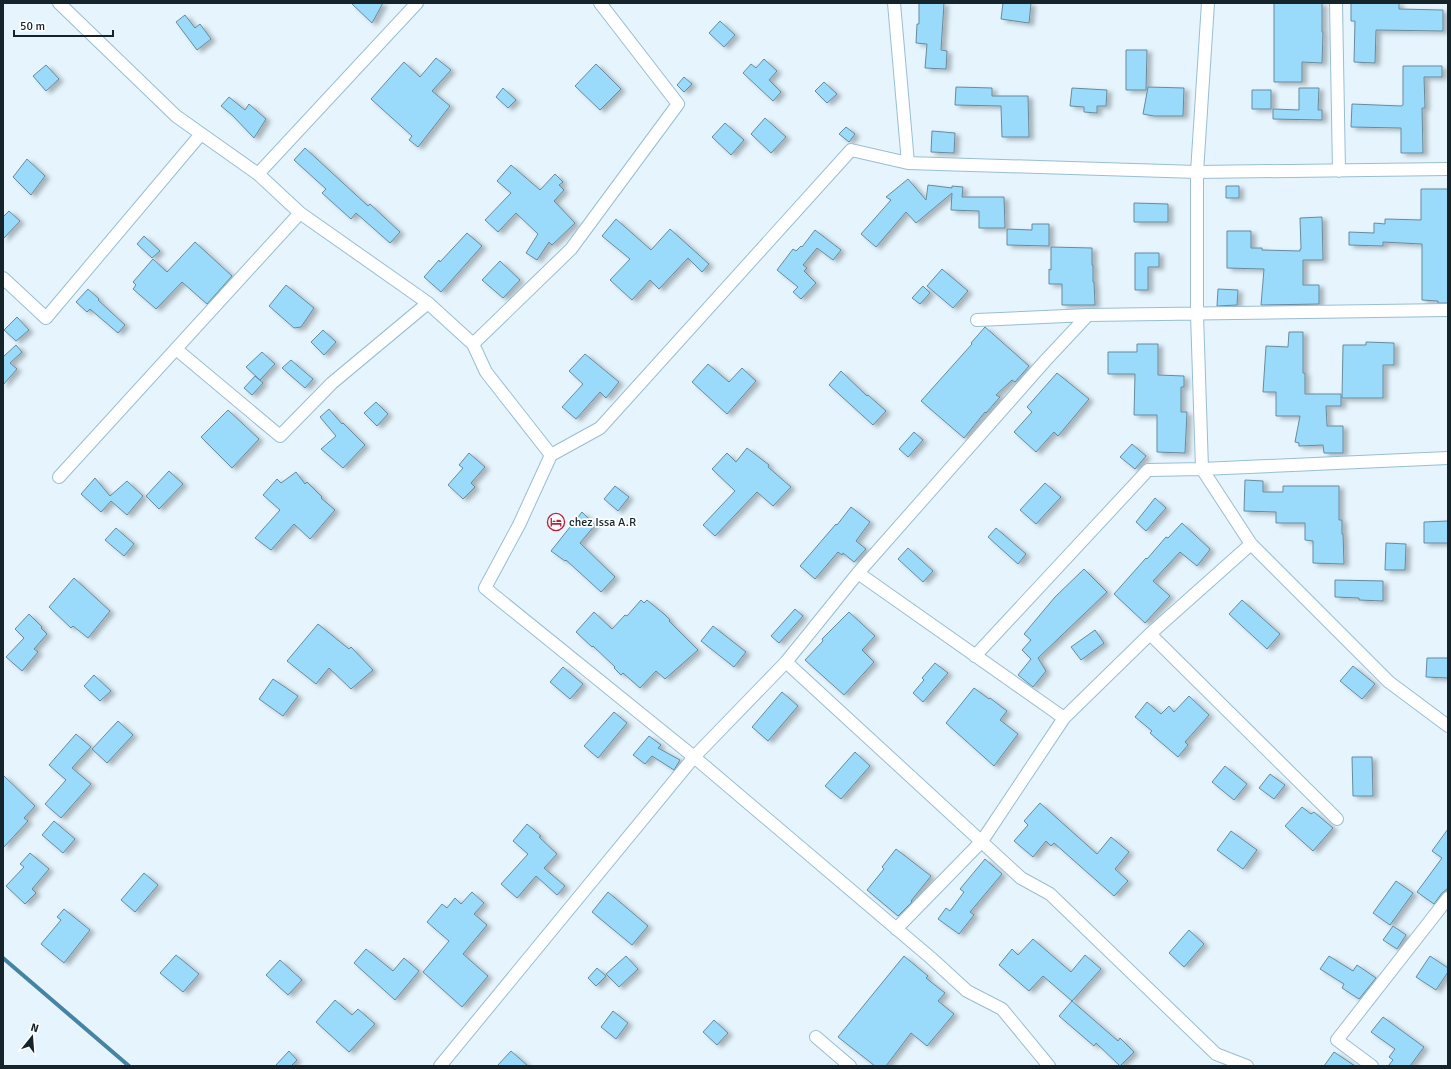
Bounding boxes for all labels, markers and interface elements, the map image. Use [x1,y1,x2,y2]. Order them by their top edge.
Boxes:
scale bar [14,12,113,38]
text: 50 m [20,19,45,34]
hotel icon: chez Issa A.R [546,512,566,532]
place label: chez Issa A.R [569,515,636,530]
north arrow [12,1017,52,1057]
text: N [29,1021,40,1035]

